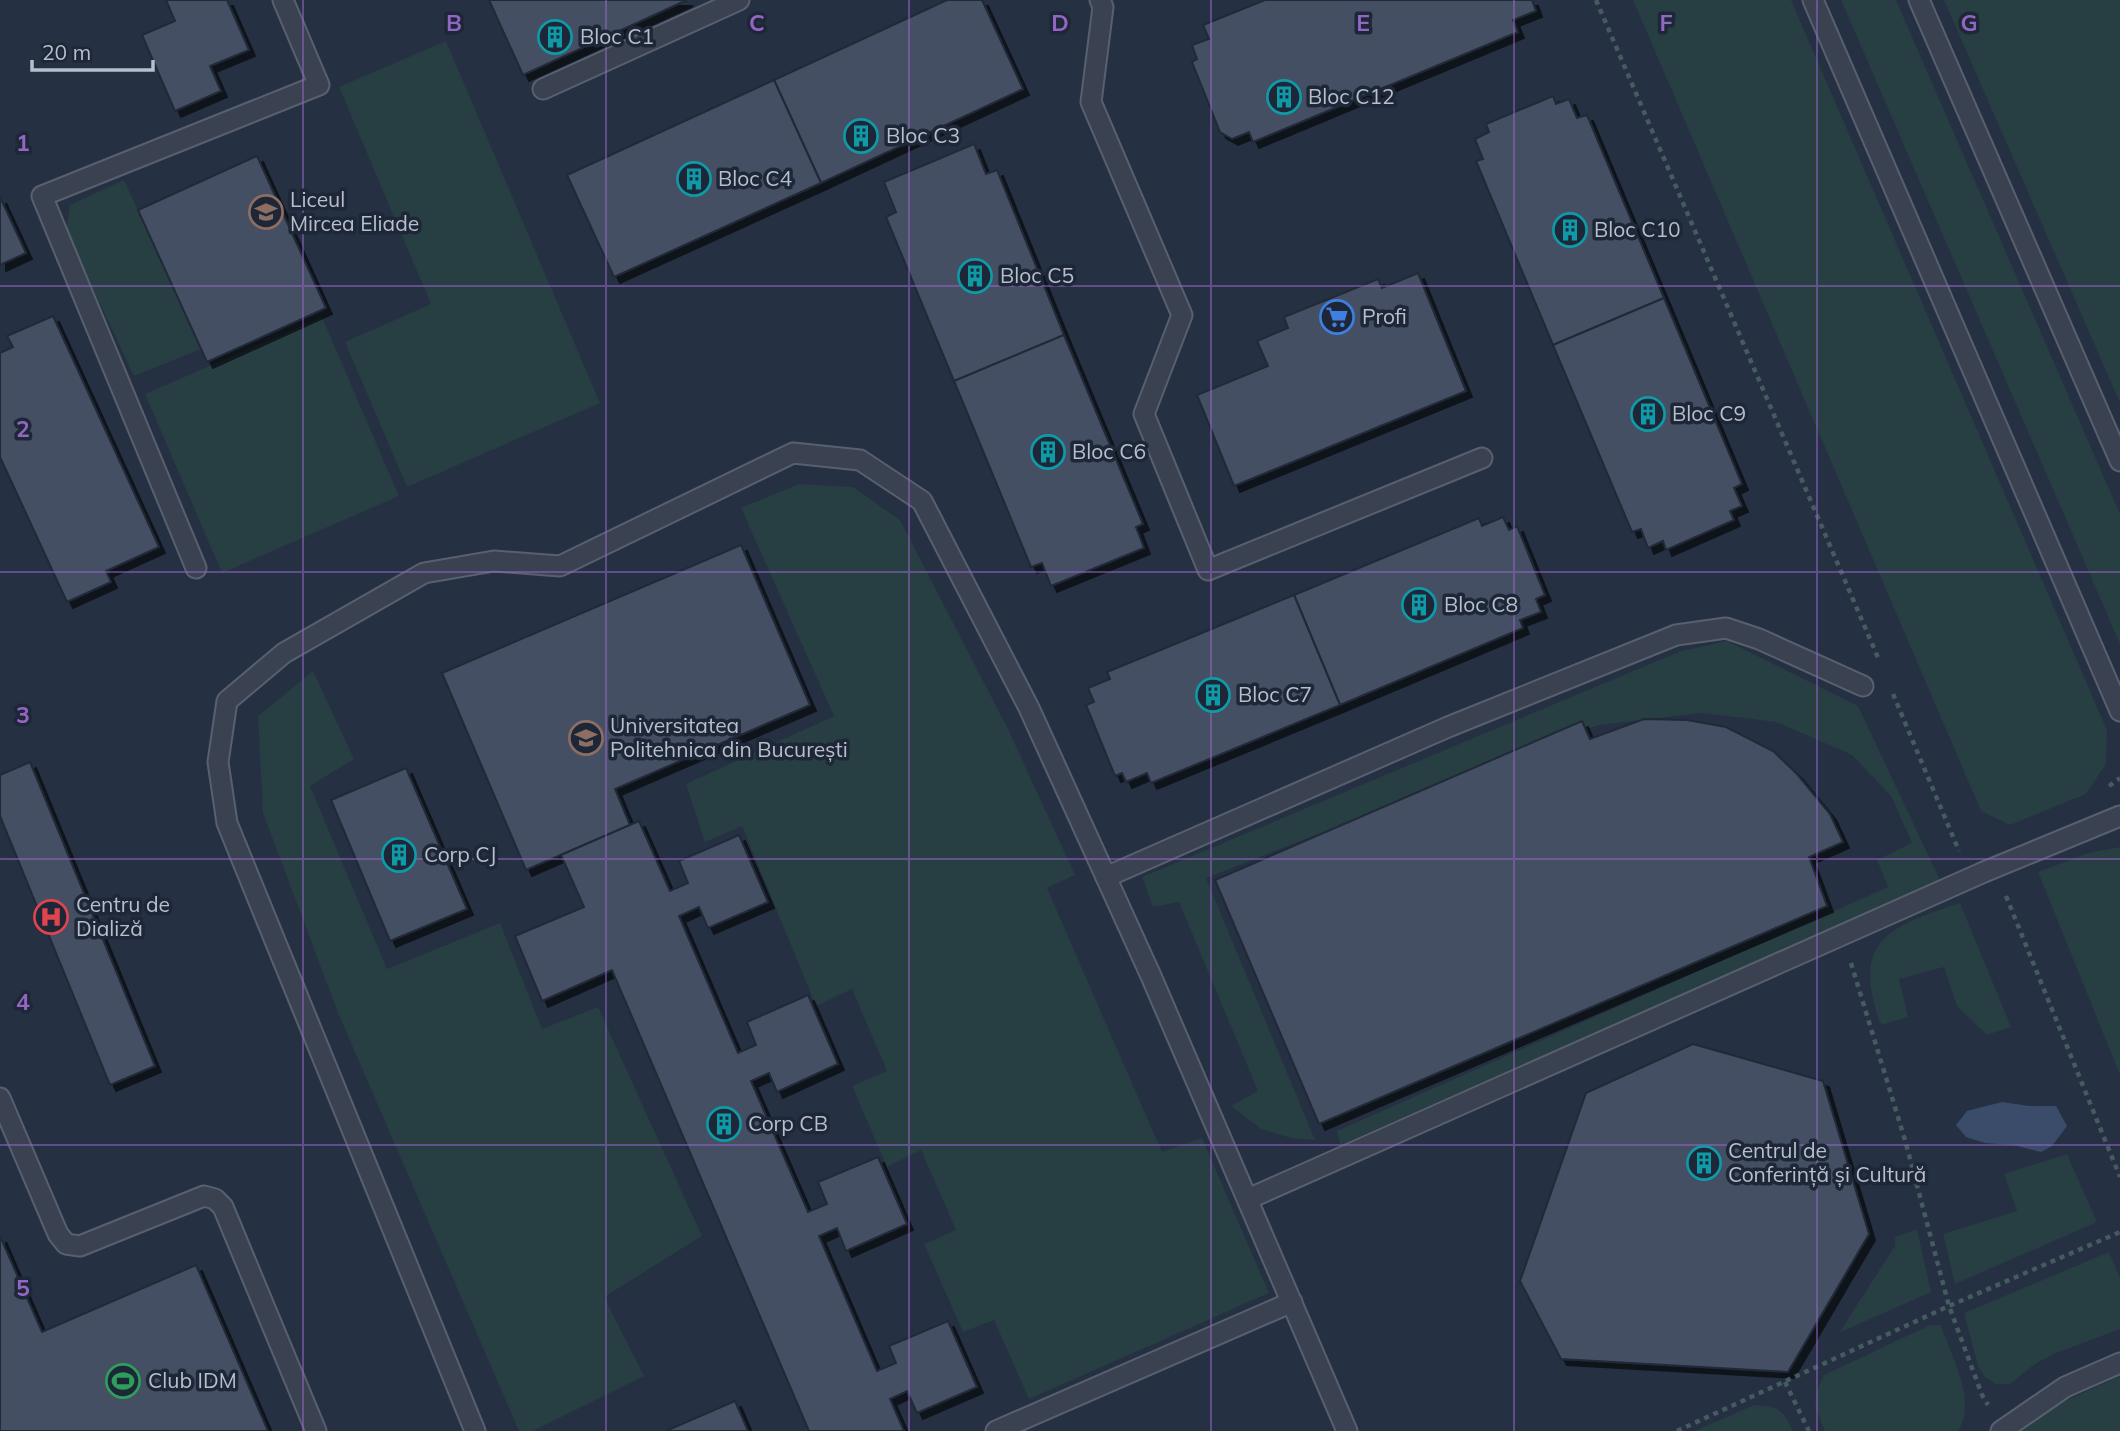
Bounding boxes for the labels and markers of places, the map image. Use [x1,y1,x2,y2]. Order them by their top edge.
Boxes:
building icon: Bloc C1 [536,18,574,56]
place label: Bloc C1 [580,23,654,49]
building icon: Bloc C12 [1265,78,1303,116]
place label: Bloc C12 [1308,83,1395,109]
building icon: Bloc C3 [842,117,880,155]
place label: Bloc C3 [886,122,960,148]
building icon: Bloc C4 [675,160,713,198]
place label: Bloc C4 [718,165,793,191]
place label: Liceul Mircea Eliade [290,186,419,236]
school or university icon: Liceul Mircea Eliade [247,193,285,231]
building icon: Bloc C10 [1551,211,1589,249]
place label: Bloc C10 [1594,216,1681,242]
building icon: Bloc C5 [956,257,994,295]
place label: Bloc C5 [1000,262,1074,288]
supermarket icon: Profi [1318,298,1356,336]
place label: Profi [1362,303,1407,329]
building icon: Bloc C9 [1629,395,1667,433]
place label: Bloc C9 [1672,400,1746,426]
building icon: Bloc C6 [1029,433,1067,471]
place label: Bloc C6 [1072,438,1146,464]
building icon: Bloc C8 [1400,586,1438,624]
place label: Bloc C8 [1444,591,1518,617]
building icon: Bloc C7 [1194,676,1232,714]
place label: Bloc C7 [1238,681,1312,707]
place label: Universitatea Politehnica din București [610,712,848,763]
school or university icon: Universitatea Politehnica din București [567,719,605,757]
building icon: Corp CJ [380,836,418,874]
place label: Corp CJ [424,841,496,867]
place label: Centru de Dializă [76,891,170,941]
hospital icon: Centru de Dializă [32,898,70,936]
building icon: Corp CB [705,1105,743,1143]
place label: Corp CB [748,1110,828,1136]
place label: Centrul de Conferință și Cultură [1728,1137,1926,1188]
building icon: Centrul de Conferință și Cultură [1685,1144,1723,1182]
sports icon: Club IDM [104,1362,142,1400]
place label: Club IDM [148,1367,237,1393]

